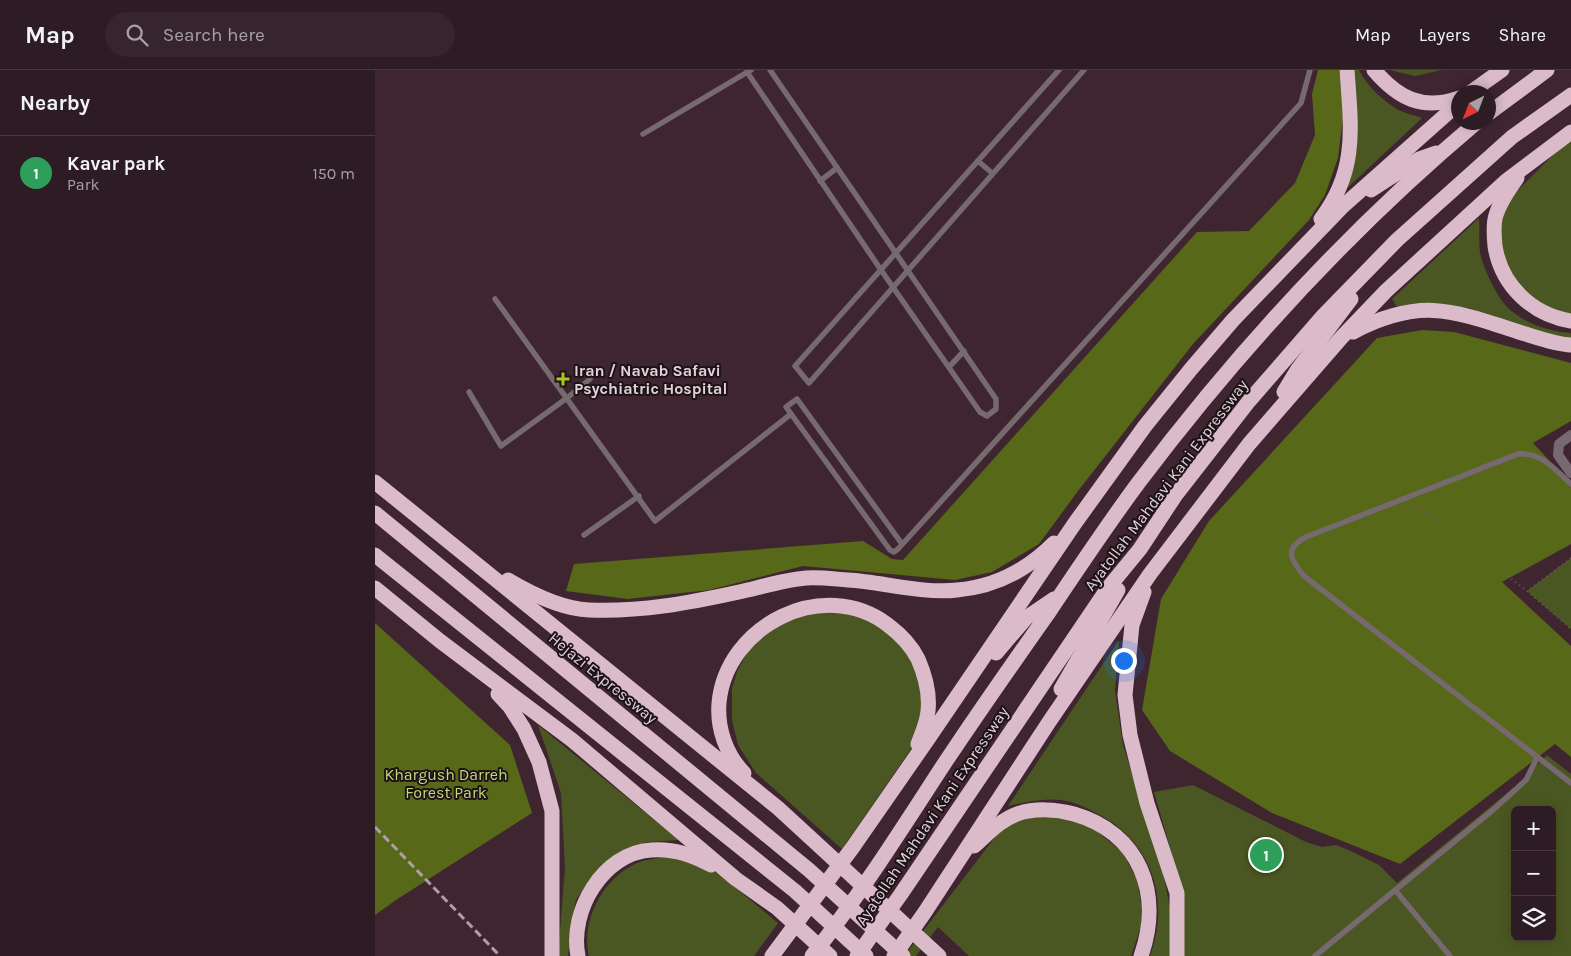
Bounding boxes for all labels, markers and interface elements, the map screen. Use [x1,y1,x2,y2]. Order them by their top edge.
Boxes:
search box [105,12,455,57]
text: Map [25,21,75,49]
icon: search [123,21,151,49]
text: Search here [163,24,265,46]
text: Map [1355,24,1391,46]
text: Layers [1419,24,1471,46]
text: Share [1499,24,1546,46]
north arrow [1451,85,1496,130]
text: Nearby [20,91,90,115]
text: Kavar park [67,153,165,175]
text: 1 [33,164,39,183]
text: 150 m [312,164,355,183]
text: Park [67,175,99,194]
place label: Iran / Navab Safavi Psychiatric Hospital [574,361,727,398]
marker: Iran / Navab Safavi Psychiatric Hospital [556,372,570,386]
street label: Ayatollah Mahdavi Kani Expressway [1080,375,1252,594]
street label: Hejazi Expressway [545,628,662,728]
your location [1111,648,1137,674]
street label: Ayatollah Mahdavi Kani Expressway [851,703,1013,929]
park label: Khargush Darreh Forest Park [384,765,508,802]
map controls [1511,806,1556,941]
button: + [1511,806,1556,851]
pin: 1 [1250,836,1282,874]
button: − [1511,851,1556,896]
button: layers [1511,896,1556,941]

